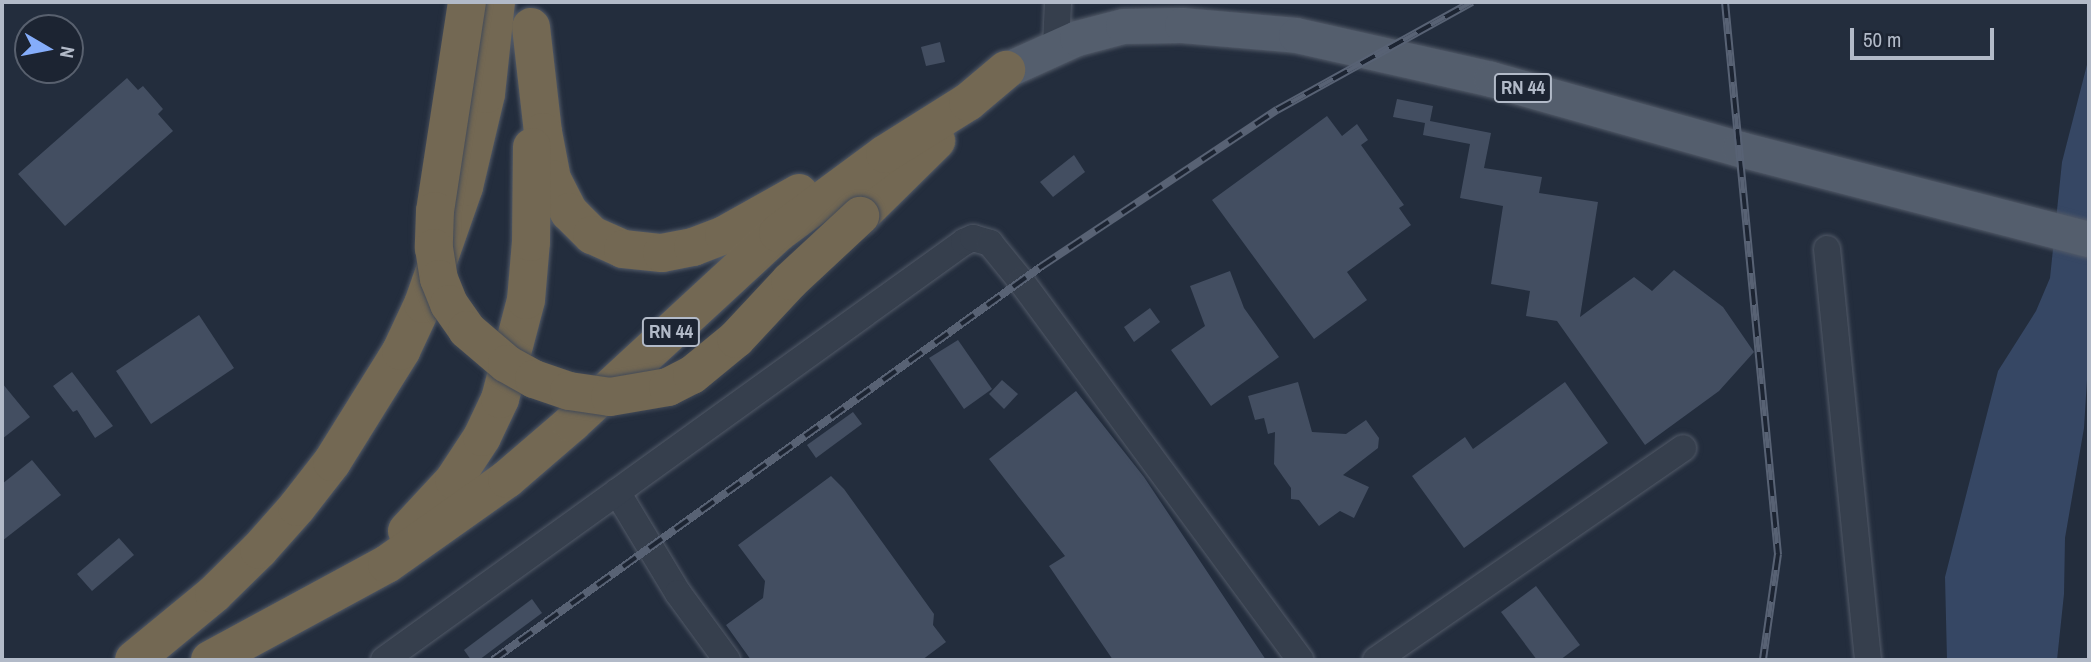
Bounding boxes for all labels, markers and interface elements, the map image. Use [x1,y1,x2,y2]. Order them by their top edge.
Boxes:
north arrow [14,14,84,84]
scale bar [1853,14,1996,58]
text: 50 m [1863,25,1901,54]
text: N [54,45,81,60]
road number: RN 44 [1493,72,1553,104]
road number: RN 44 [641,316,701,348]

